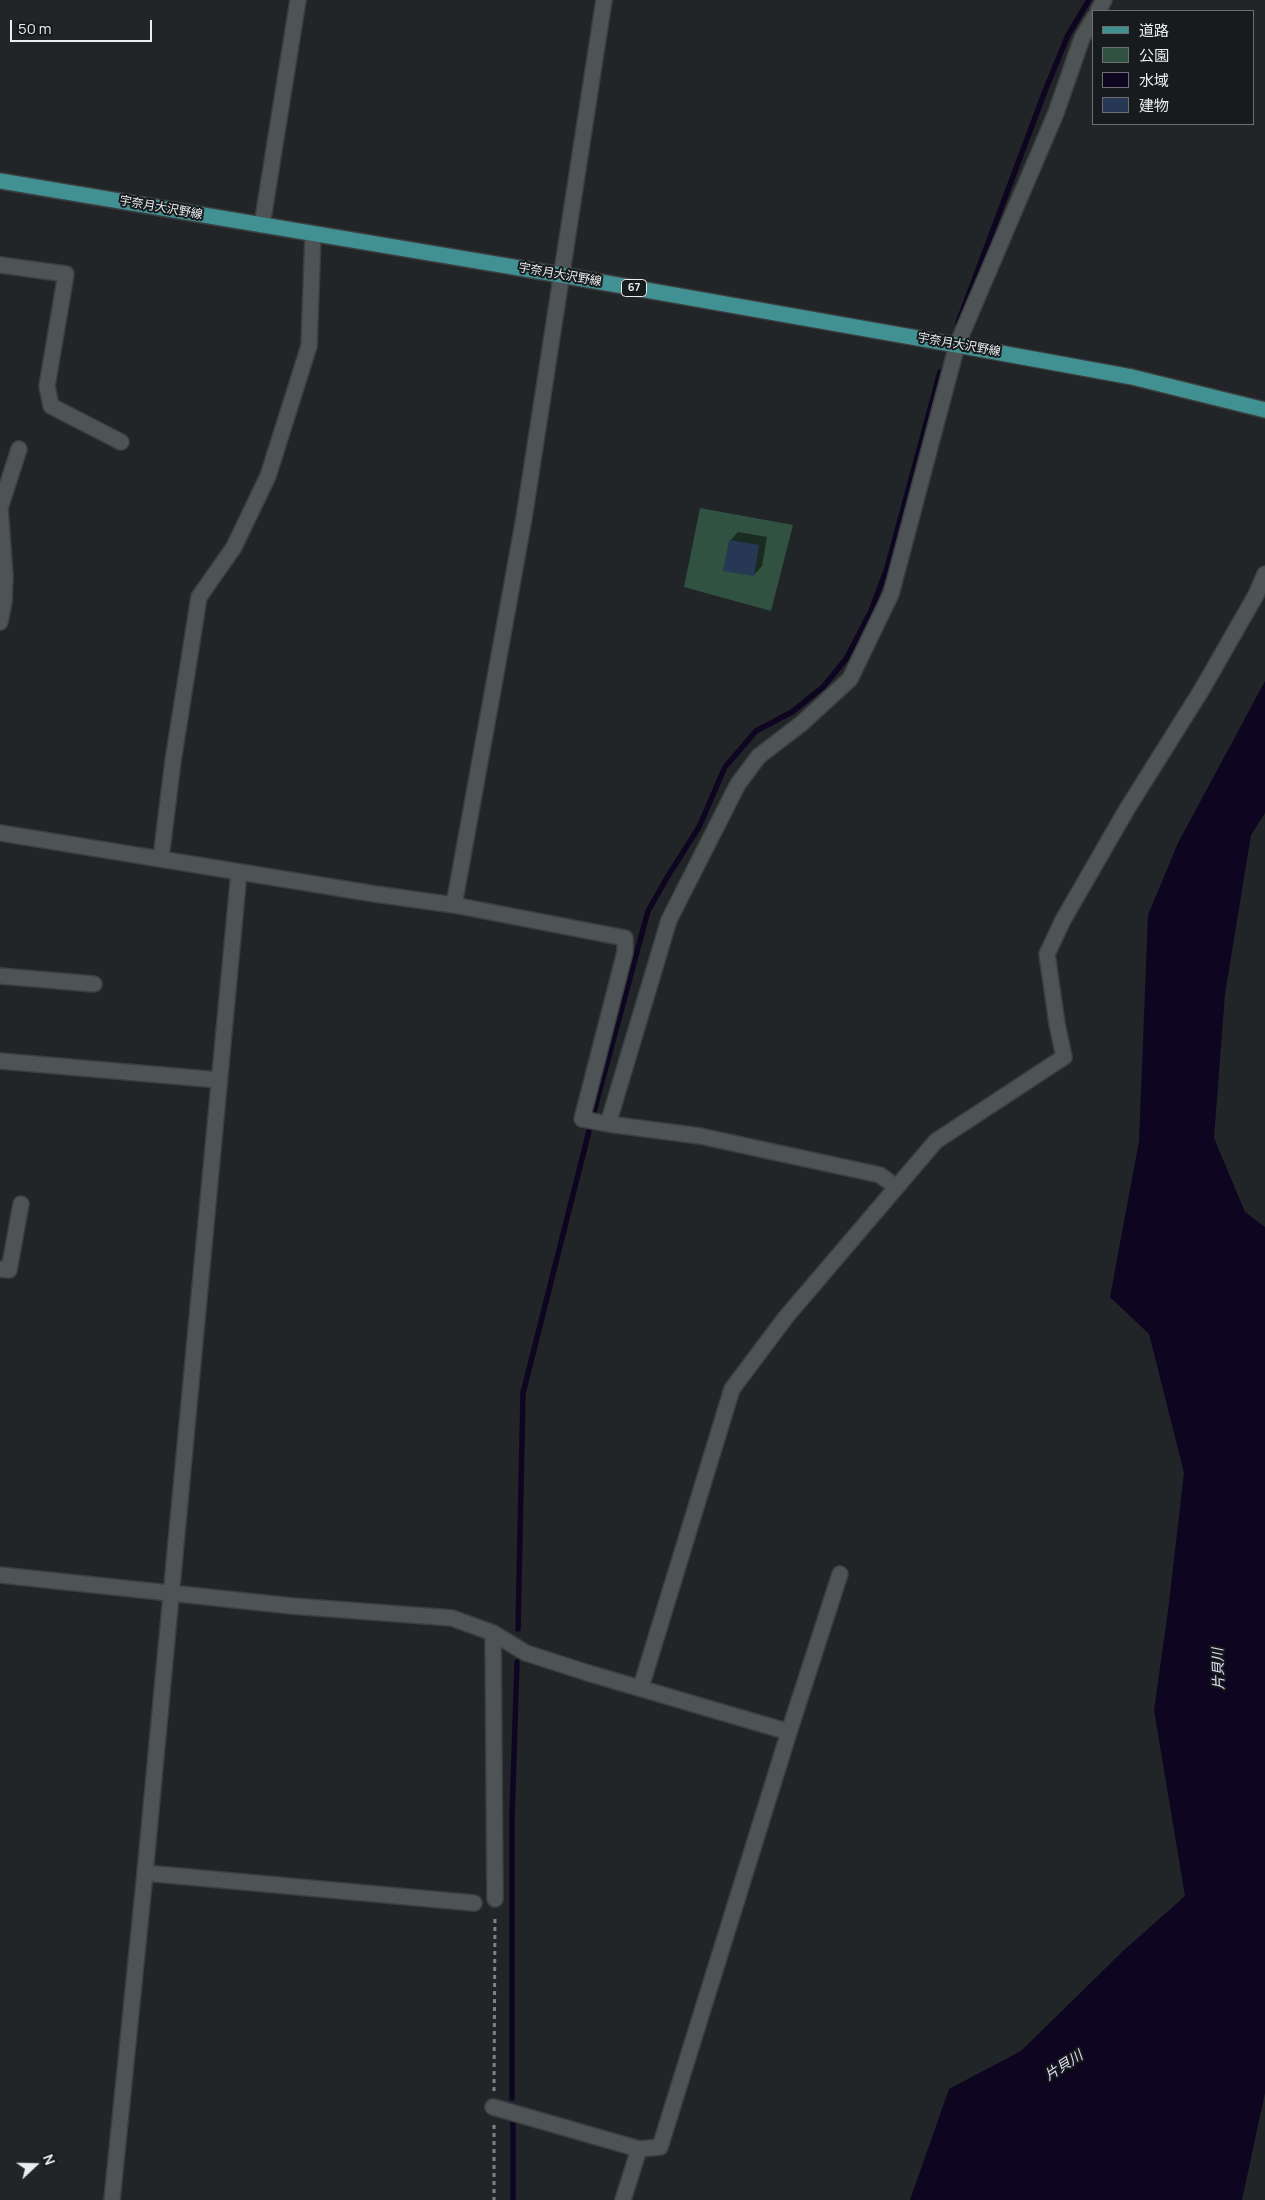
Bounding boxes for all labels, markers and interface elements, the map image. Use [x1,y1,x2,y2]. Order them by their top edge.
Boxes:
scale bar [12,10,155,42]
legend [1092,10,1255,125]
text: 50 m [18,18,52,39]
text: 道路 [1139,20,1169,41]
text: 公園 [1139,45,1169,66]
text: 水域 [1139,70,1169,91]
text: 建物 [1139,95,1169,116]
street label: 宇奈月大沢野線 [118,194,204,222]
street label: 宇奈月大沢野線 [517,261,603,289]
road number: 67 [622,280,646,296]
street label: 宇奈月大沢野線 [916,331,1002,359]
water label: 片貝川 [1210,1648,1228,1690]
water label: 片貝川 [1042,2048,1086,2084]
north arrow [10,2140,60,2190]
text: N [39,2151,60,2168]

